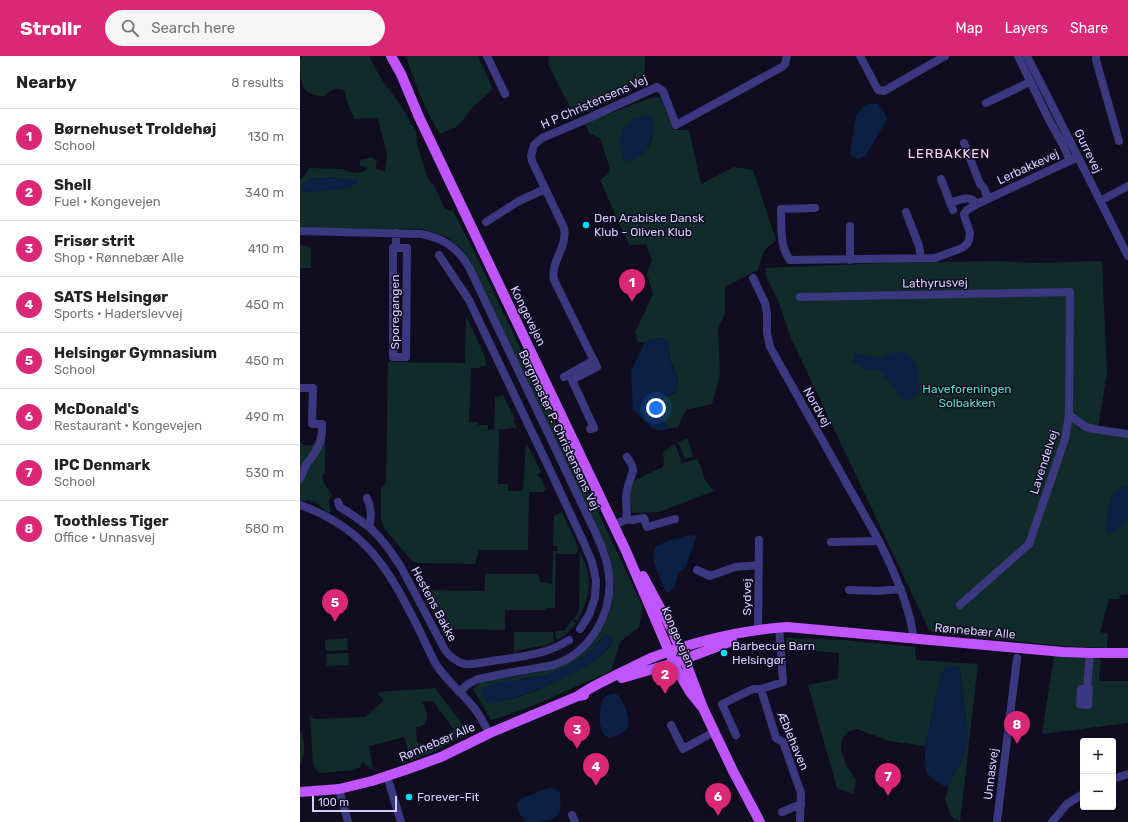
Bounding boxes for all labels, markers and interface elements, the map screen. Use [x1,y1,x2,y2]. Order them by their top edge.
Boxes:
search box [105,10,385,46]
text: Strollr [20,17,81,40]
icon: search [119,17,141,39]
text: Search here [151,19,235,37]
text: Map [956,20,983,37]
text: Layers [1005,20,1048,37]
text: Share [1070,20,1108,37]
text: Nearby [16,72,77,92]
street label: H P Christensens Vej [538,72,650,132]
text: 8 results [231,75,284,90]
text: Børnehuset Troldehøj [54,120,216,138]
street label: Gurrevej [1071,127,1105,175]
text: 1 [26,129,32,144]
text: 130 m [248,129,284,144]
text: School [54,138,95,153]
district label: LERBAKKEN [908,146,990,161]
street label: Lerbakkevej [995,147,1061,187]
text: Shell [54,176,91,194]
text: 2 [25,185,33,200]
text: 340 m [245,185,284,200]
text: Fuel · Kongevejen [54,194,161,209]
place label: Den Arabiske Dansk Klub - Oliven Klub [594,211,705,239]
marker: Den Arabiske Dansk Klub - Oliven Klub [581,220,591,230]
text: Frisør strit [54,232,135,250]
text: 3 [25,241,33,256]
text: 410 m [248,241,284,256]
text: Shop · Rønnebær Alle [54,250,184,265]
pin: 1 [619,269,645,302]
street label: Sporegangen [388,275,402,349]
street label: Lathyrusvej [902,275,968,291]
street label: Kongevejen [507,284,549,348]
text: SATS Helsingør [54,288,168,306]
text: 4 [25,297,33,312]
text: 450 m [245,297,284,312]
text: Sports · Haderslevvej [54,306,183,321]
text: Helsingør Gymnasium [54,344,217,362]
street label: Borgmester P. Christensens Vej [516,348,602,512]
text: 5 [25,353,33,368]
text: 450 m [245,353,284,368]
text: School [54,362,95,377]
park label: Haveforeningen Solbakken [922,382,1012,410]
street label: Nordvej [800,385,834,429]
your location [646,398,666,418]
text: McDonald's [54,400,139,418]
text: 6 [25,409,33,424]
text: 490 m [245,409,284,424]
text: Restaurant · Kongevejen [54,418,202,433]
street label: Lavendelvej [1027,428,1061,496]
text: IPC Denmark [54,456,150,474]
text: 7 [25,465,33,480]
text: 530 m [245,465,284,480]
text: School [54,474,95,489]
text: Toothless Tiger [54,512,169,530]
text: 8 [25,521,33,536]
text: 580 m [245,521,284,536]
text: Office · Unnasvej [54,530,155,545]
street label: Hestens Bakke [408,564,460,644]
street label: Sydvej [740,578,754,616]
pin: 5 [322,589,348,622]
street label: Kongevejen [658,605,698,669]
street label: Rønnebær Alle [934,620,1016,642]
place label: Barbecue Barn Helsingør [732,639,815,667]
marker: Barbecue Barn Helsingør [719,648,729,658]
pin: 2 [652,661,678,694]
street label: Æblehaven [774,710,812,772]
pin: 8 [1004,711,1030,744]
pin: 3 [564,716,590,749]
street label: Rønnebær Alle [397,720,477,764]
map controls [1080,738,1116,810]
button: + [1080,738,1116,774]
street label: Unnasvej [981,747,1001,801]
pin: 4 [583,753,609,786]
pin: 7 [875,763,901,796]
button: − [1080,774,1116,810]
pin: 6 [705,783,731,816]
place label: Forever-Fit [417,790,480,804]
marker: Forever-Fit [404,792,414,802]
scale bar [312,794,397,813]
text: 100 m [318,796,349,809]

